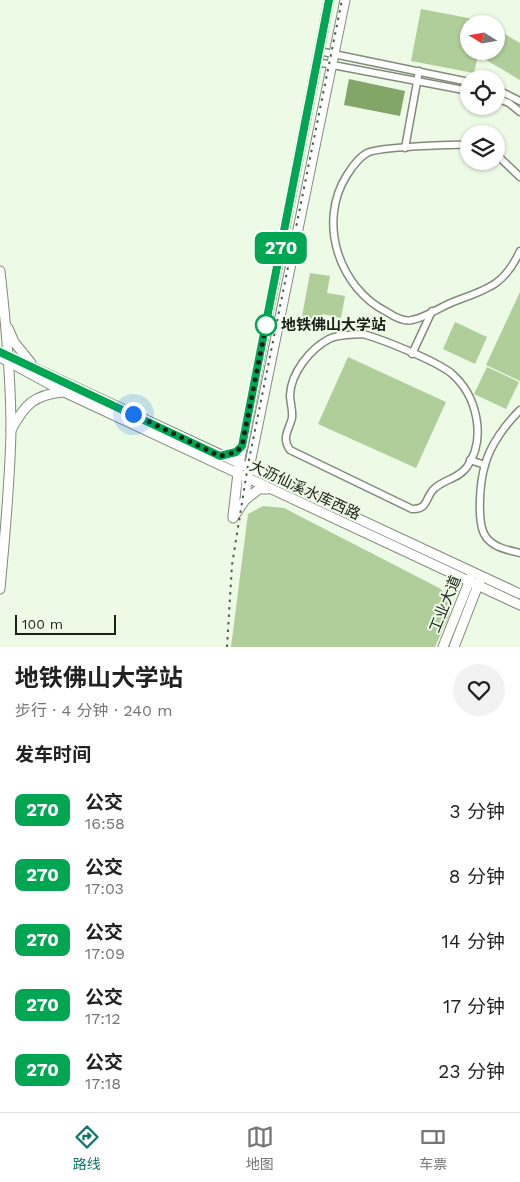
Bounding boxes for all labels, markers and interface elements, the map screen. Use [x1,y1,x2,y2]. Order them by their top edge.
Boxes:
north arrow [460,15,505,60]
map controls [460,15,505,170]
button: locate [460,70,505,115]
button: layers [460,125,505,170]
line badge: 270 [252,232,310,264]
text: 270 [265,237,297,258]
marker: 地铁佛山大学站 [255,314,277,336]
place label: 地铁佛山大学站 [281,316,386,334]
your location [121,402,146,427]
street label: 大沥仙溪水库西路 [247,456,363,524]
street label: 工业大道 [425,573,465,635]
scale bar [15,612,116,635]
text: 100 m [22,616,63,632]
text: 地铁佛山大学站 [15,664,183,692]
button: heart [453,664,505,716]
text: 步行 · 4 分钟 · 240 m [15,701,173,720]
text: 发车时间 [15,743,91,766]
text: 公交 [85,791,123,814]
text: 270 [26,799,59,820]
text: 3 分钟 [449,800,505,823]
text: 16:58 [85,814,125,833]
text: 公交 [85,856,123,879]
text: 270 [26,864,59,885]
text: 8 分钟 [449,865,505,888]
text: 17:03 [85,879,124,898]
text: 公交 [85,921,123,944]
text: 270 [26,929,59,950]
text: 14 分钟 [442,930,505,953]
text: 17:09 [85,944,125,963]
text: 公交 [85,986,123,1009]
text: 270 [26,994,59,1015]
text: 17 分钟 [443,995,505,1018]
text: 17:12 [85,1009,121,1028]
text: 公交 [85,1051,123,1074]
text: 270 [26,1059,59,1080]
text: 23 分钟 [438,1060,505,1083]
text: 17:18 [85,1074,121,1093]
tab: 路线 [73,1123,101,1173]
tab: 地图 [246,1123,274,1173]
tab: 车票 [419,1123,447,1173]

